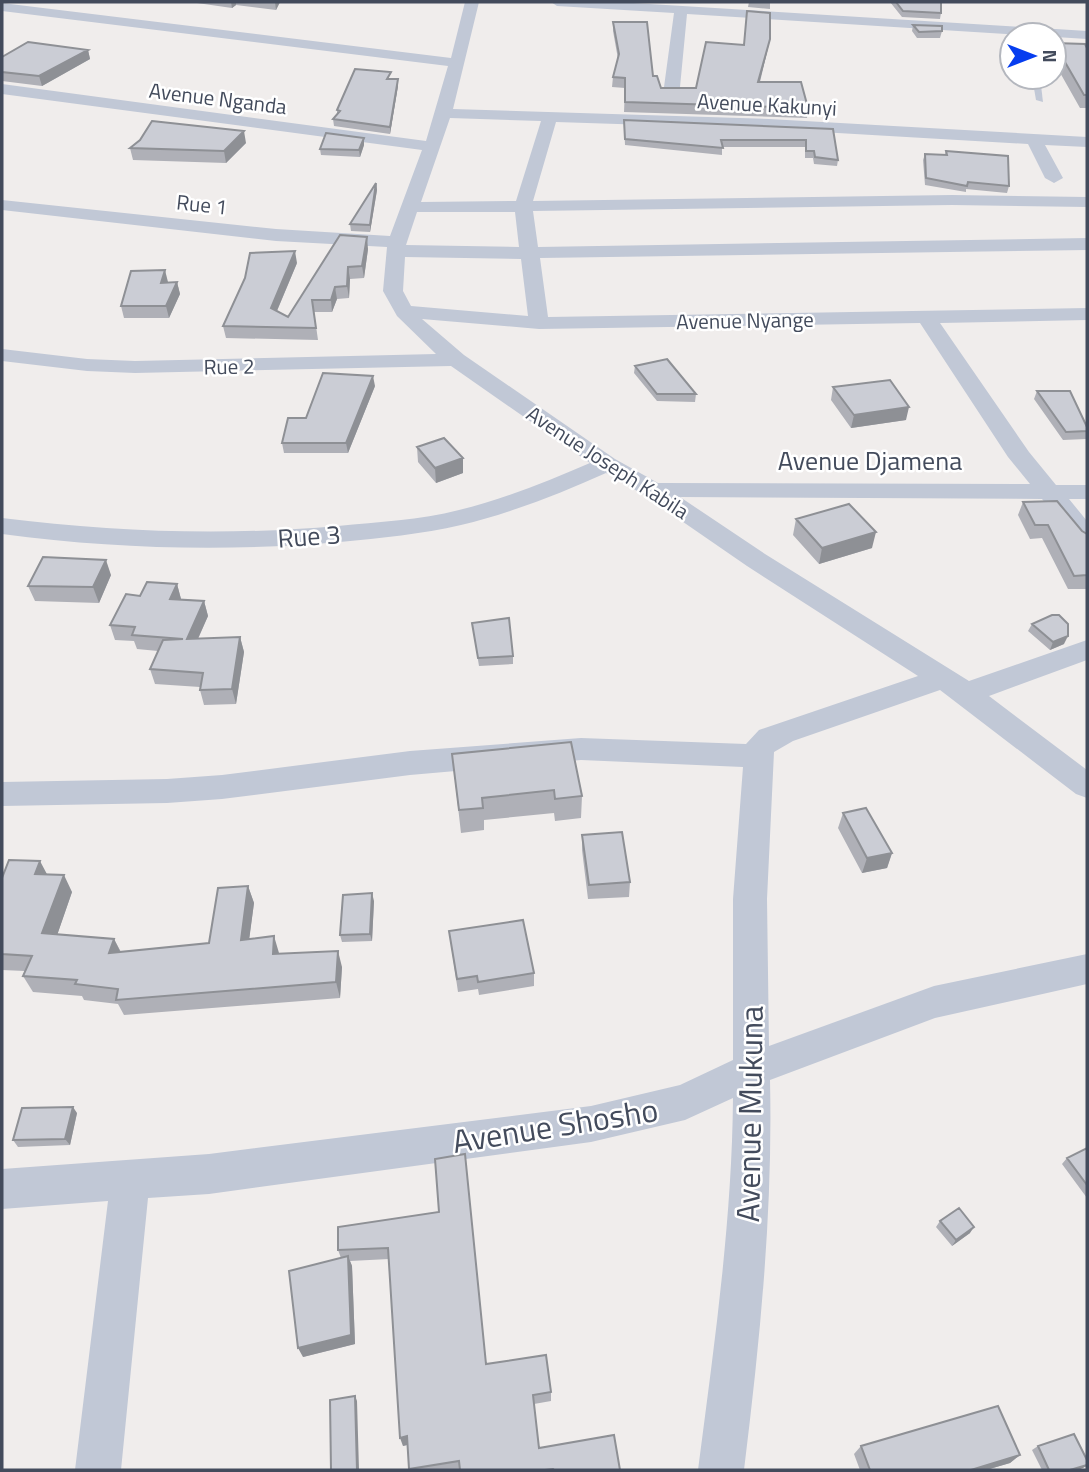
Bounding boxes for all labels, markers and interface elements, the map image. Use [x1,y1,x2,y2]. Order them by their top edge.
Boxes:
north arrow [998,21,1068,91]
text: N [1036,49,1065,63]
street label: Avenue Nganda [147,74,289,122]
street label: Avenue Kakunyi [696,84,838,124]
street label: Rue 1 [175,185,229,223]
street label: Avenue Nyange [676,303,814,337]
street label: Rue 2 [203,350,255,382]
street label: Avenue Joseph Kabila [520,397,696,527]
street label: Avenue Djamena [778,441,962,480]
street label: Rue 3 [276,514,342,558]
street label: Avenue Mukuna [723,1005,775,1223]
street label: Avenue Shosho [449,1085,661,1165]

